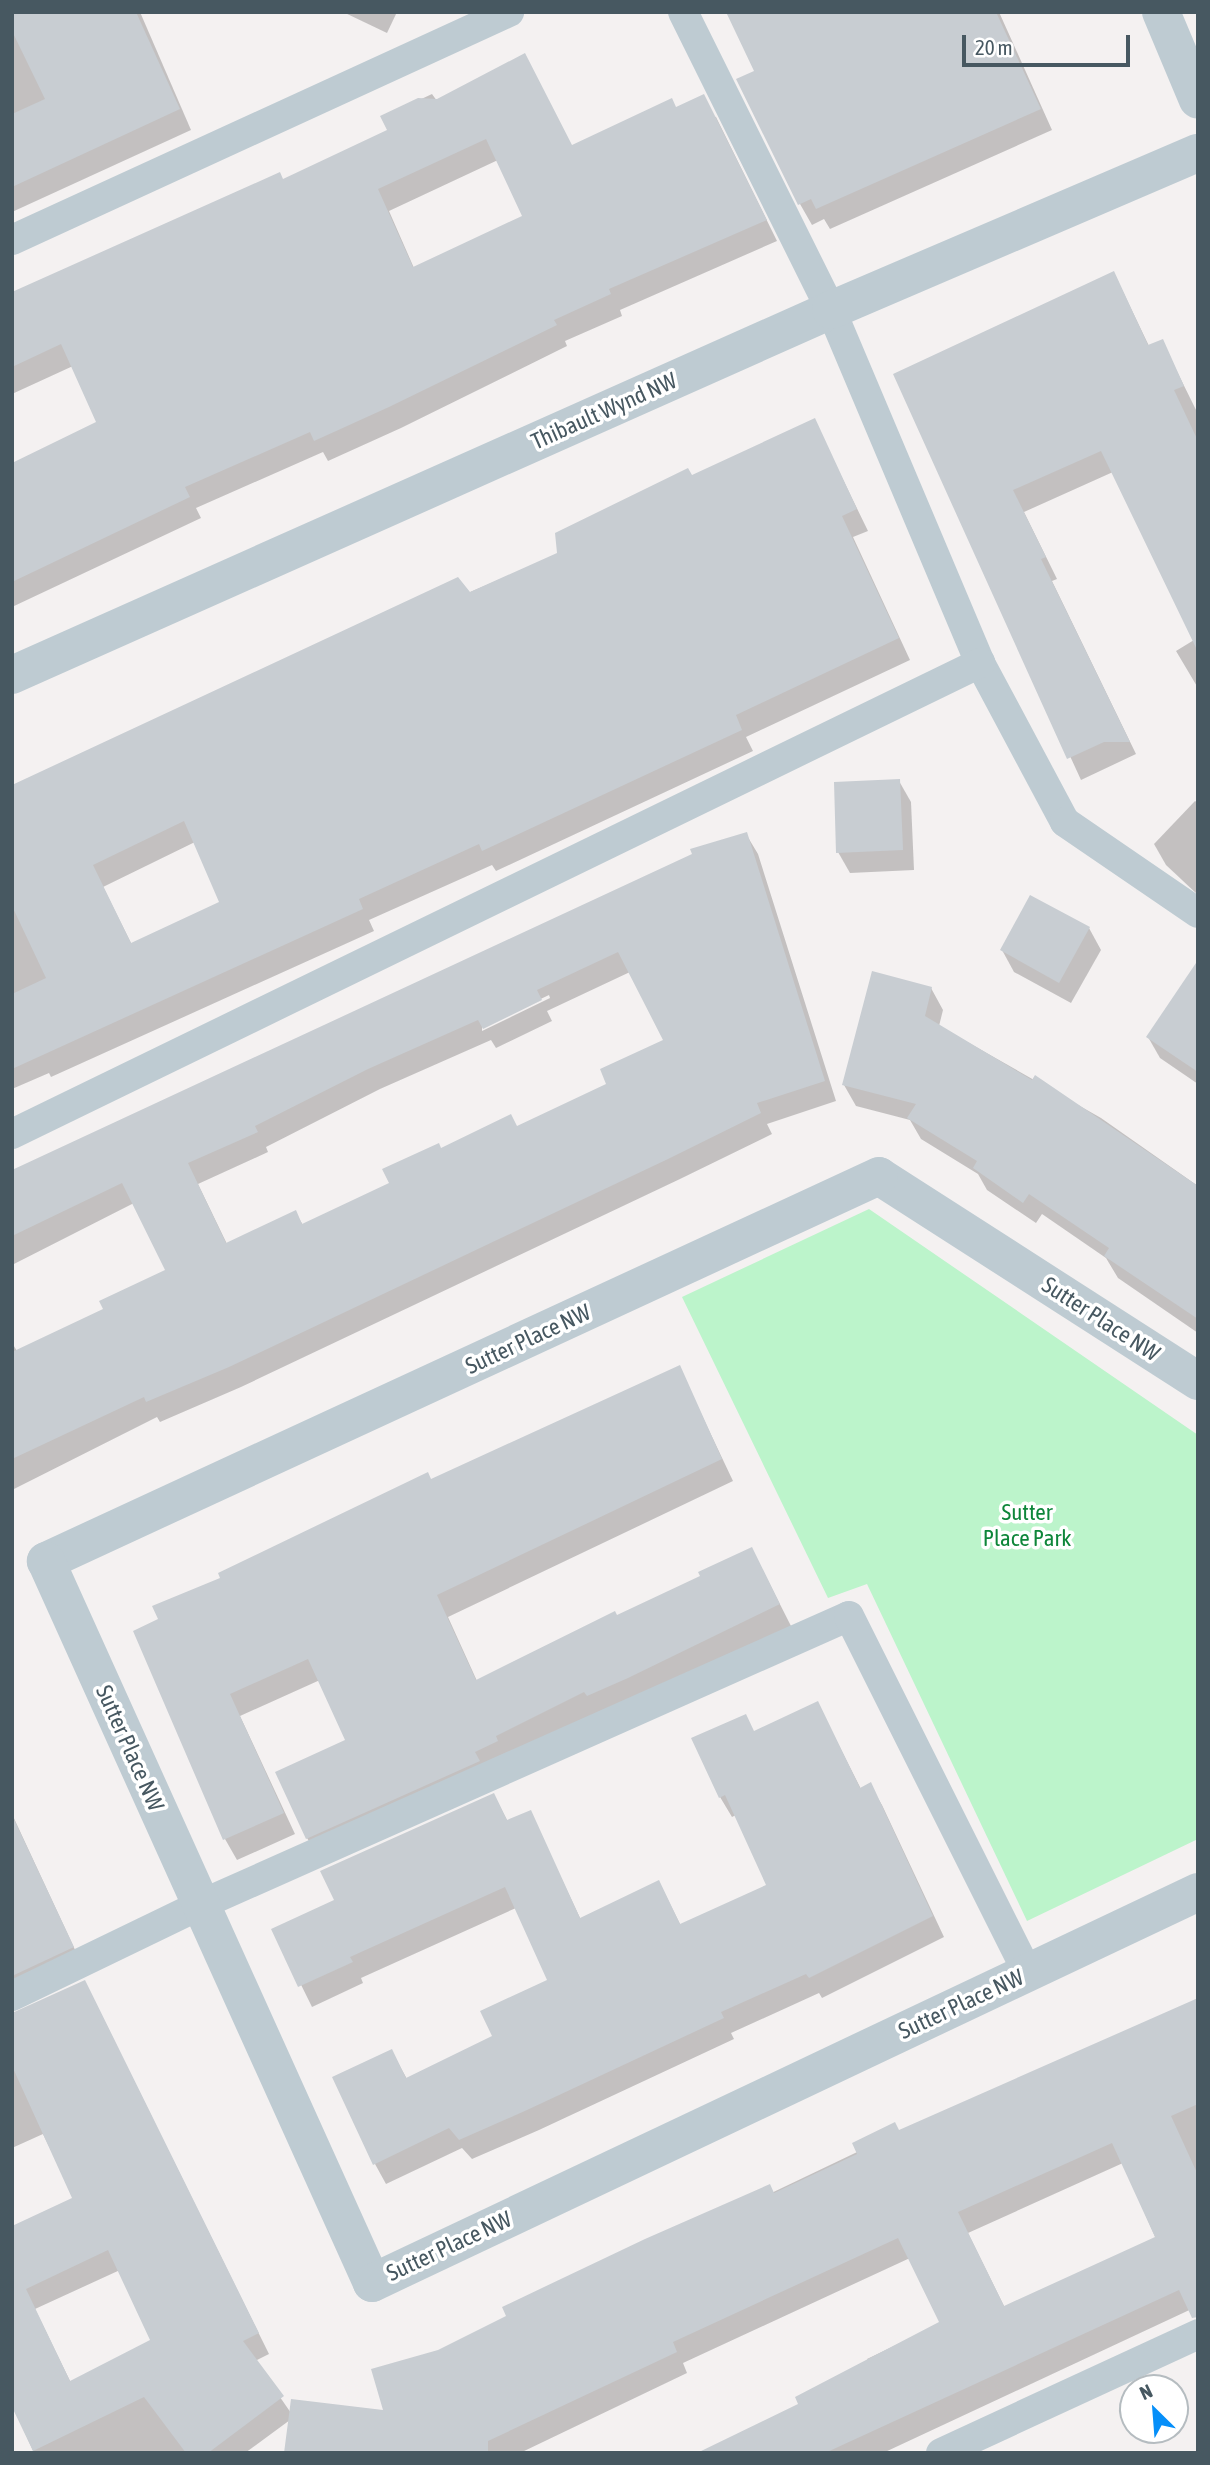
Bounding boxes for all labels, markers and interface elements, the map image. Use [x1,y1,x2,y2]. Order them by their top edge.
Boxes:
scale bar [965,21,1133,65]
text: 20 m [975,35,1013,59]
street label: Thibault Wynd NW [527,367,681,455]
street label: Sutter Place NW [1037,1271,1165,1367]
street label: Sutter Place NW [461,1298,595,1380]
park label: Sutter Place Park [983,1498,1071,1552]
street label: Sutter Place NW [90,1681,170,1815]
street label: Sutter Place NW [894,1963,1028,2045]
street label: Sutter Place NW [382,2205,516,2287]
north arrow [1119,2374,1189,2444]
text: N [1136,2379,1156,2404]

